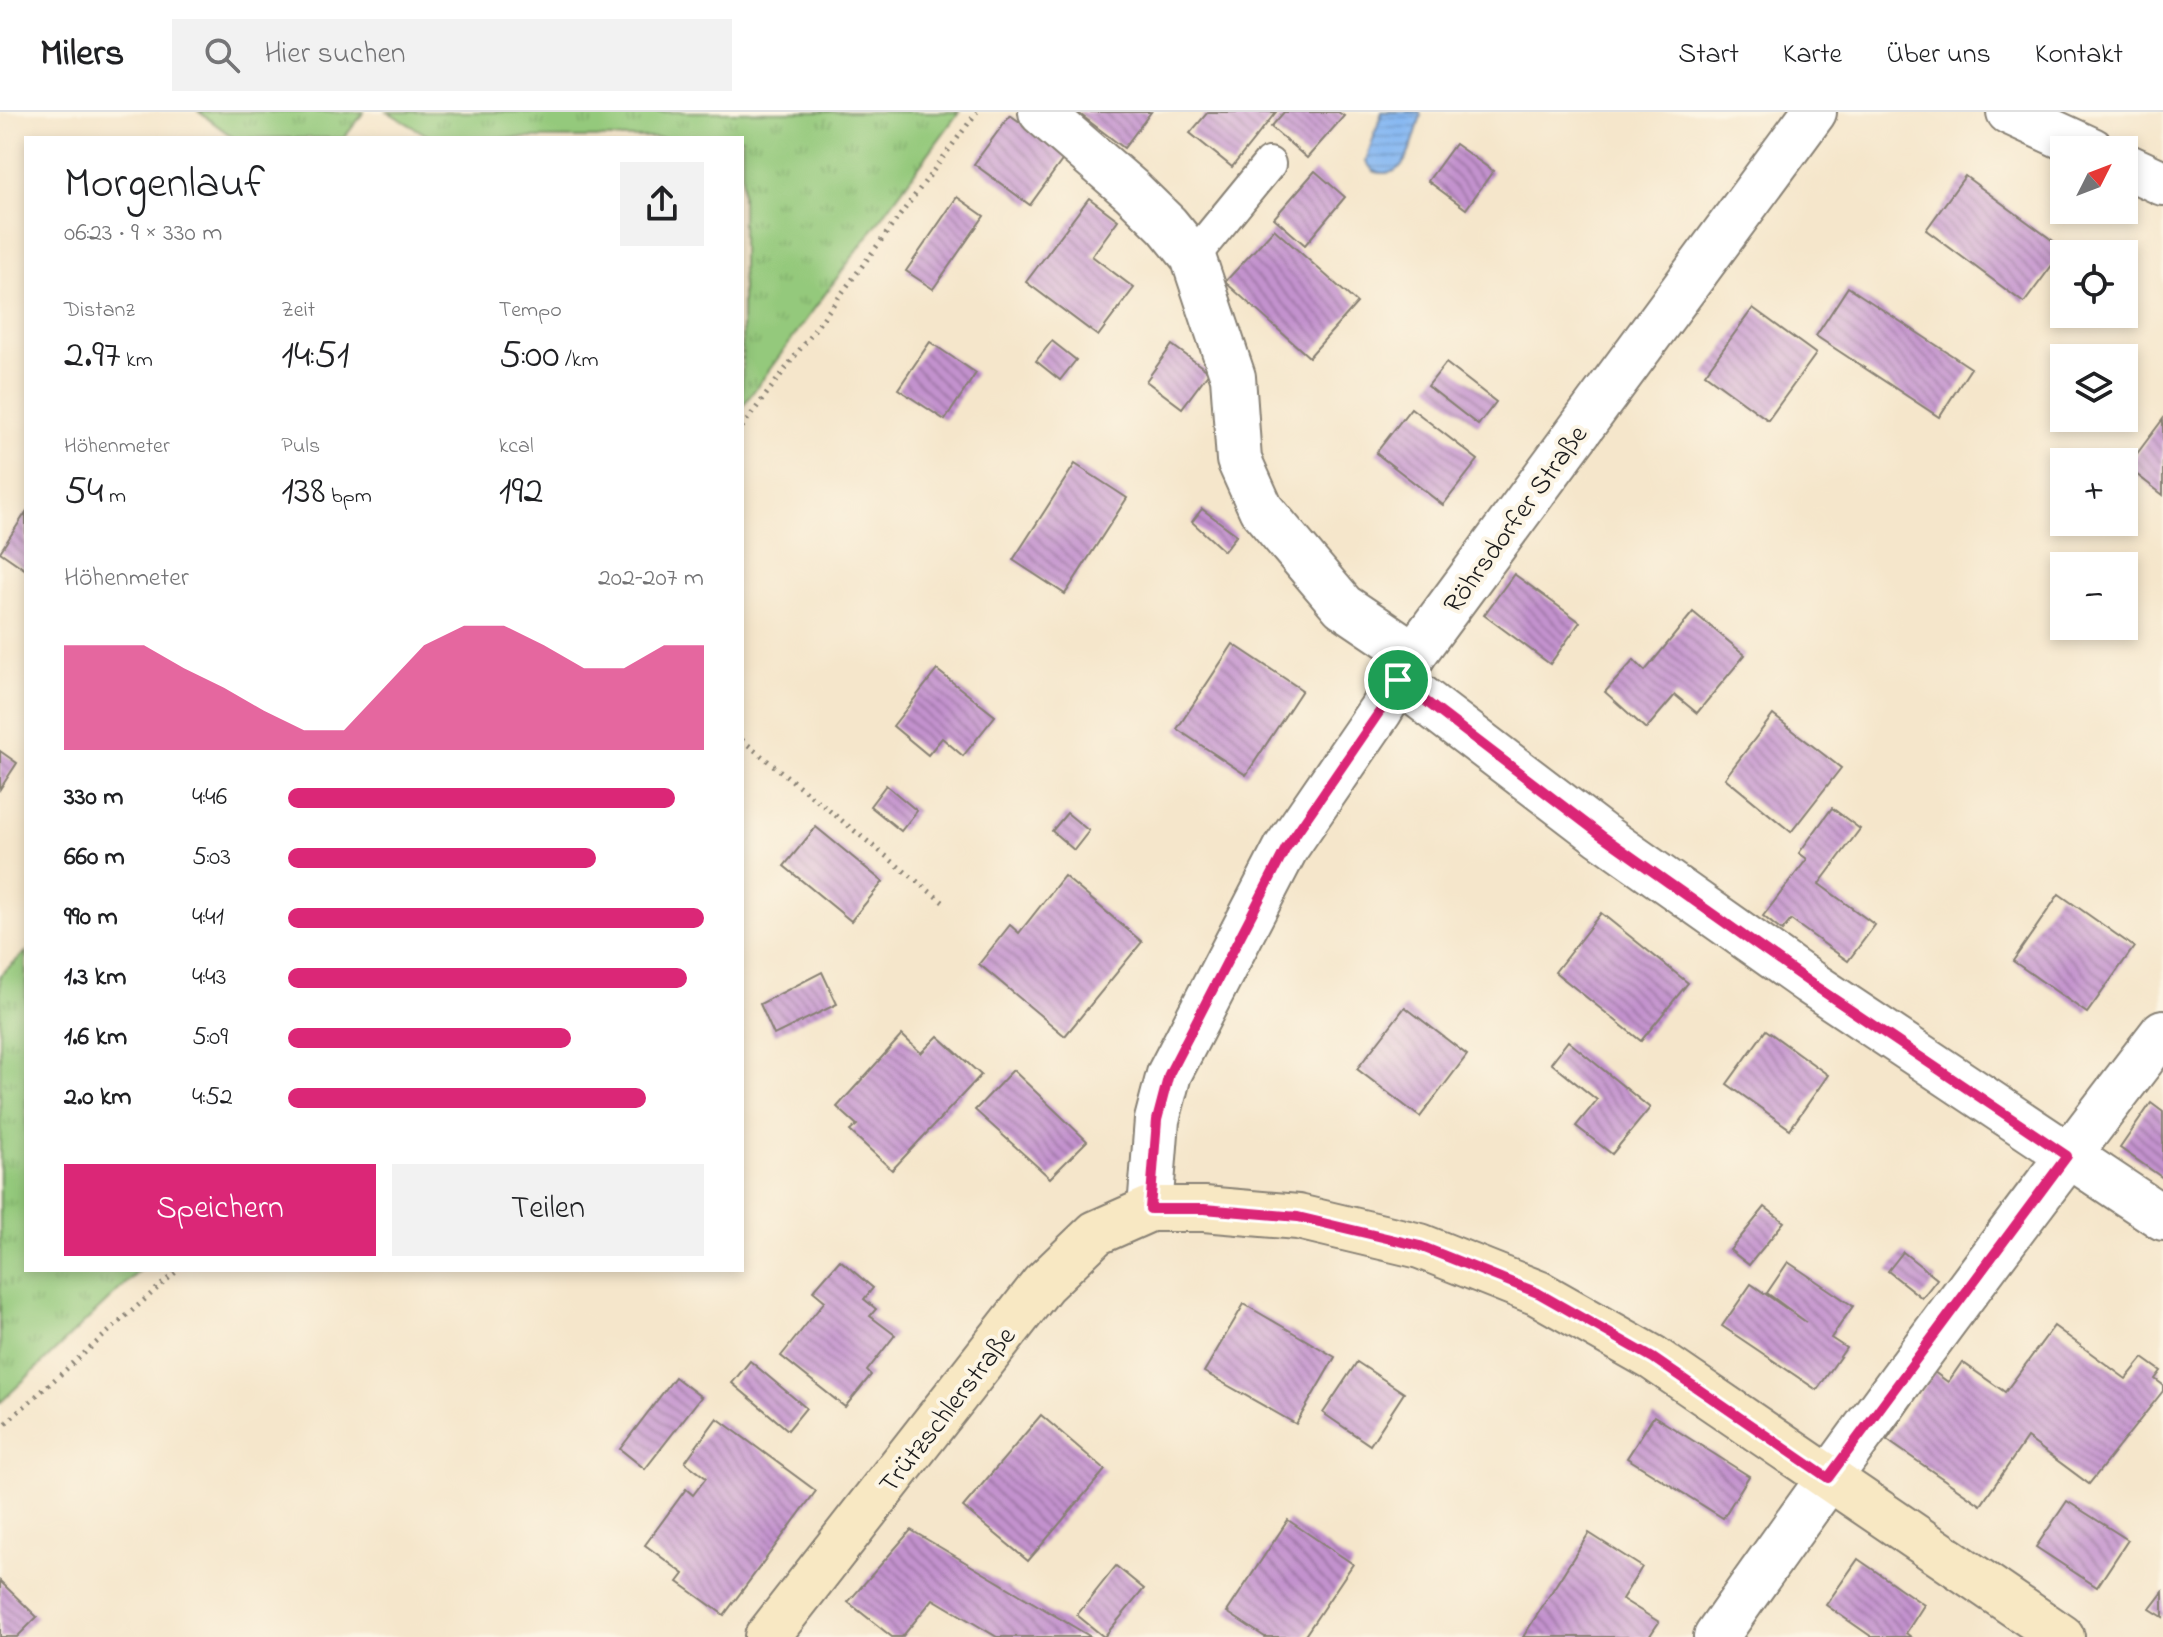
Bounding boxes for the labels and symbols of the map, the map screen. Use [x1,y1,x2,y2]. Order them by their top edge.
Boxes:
north arrow [2050,136,2138,224]
street label: Röhrsdorfer Straße [1434,417,1600,623]
pin [1364,646,1432,714]
street label: Trützschlerstraße [870,1318,1027,1504]

